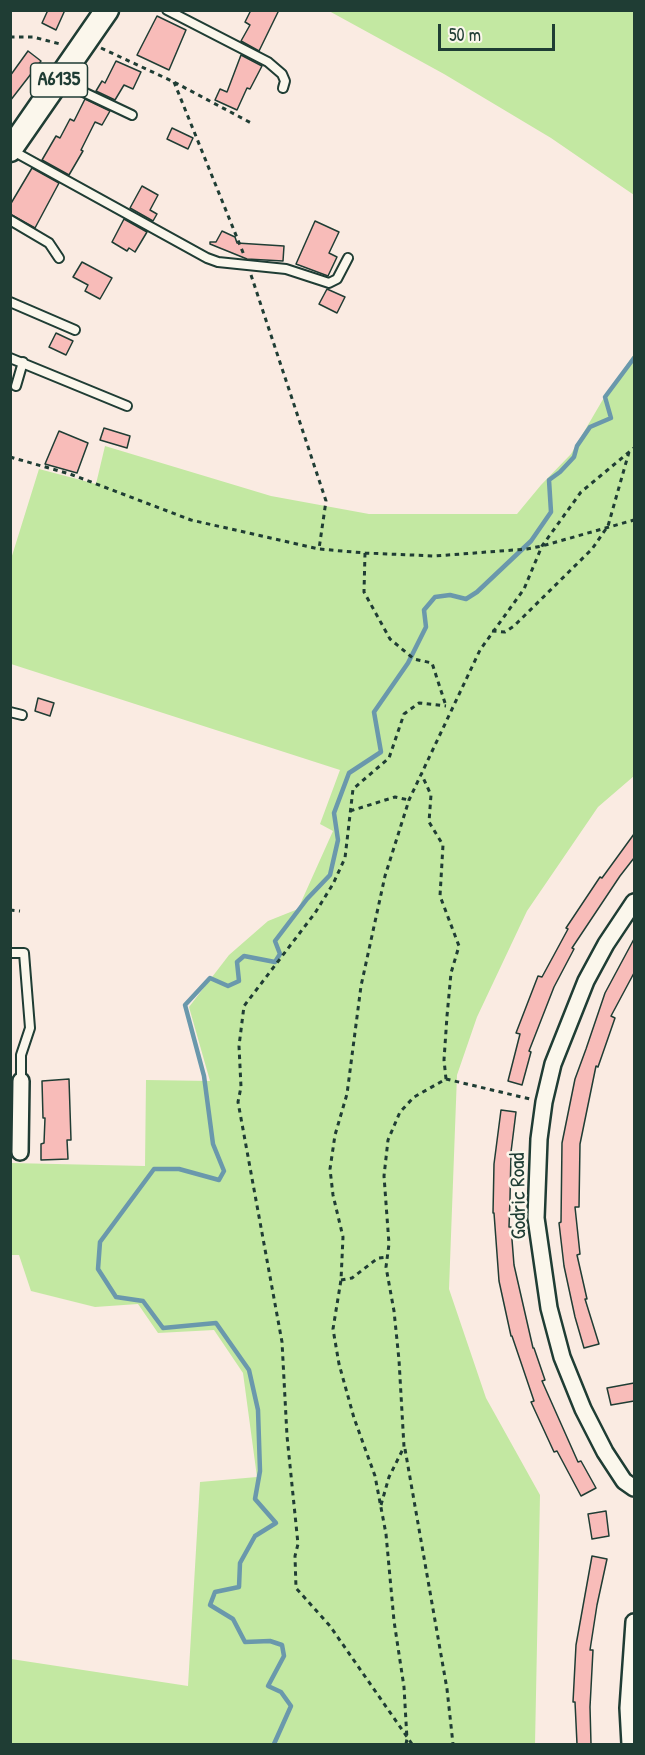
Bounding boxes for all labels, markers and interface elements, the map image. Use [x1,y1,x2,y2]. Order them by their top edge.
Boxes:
scale bar [441,12,558,50]
text: 50 m [449,22,481,47]
road number: A6135 [31,63,88,97]
street label: Godric Road [506,1152,532,1240]

